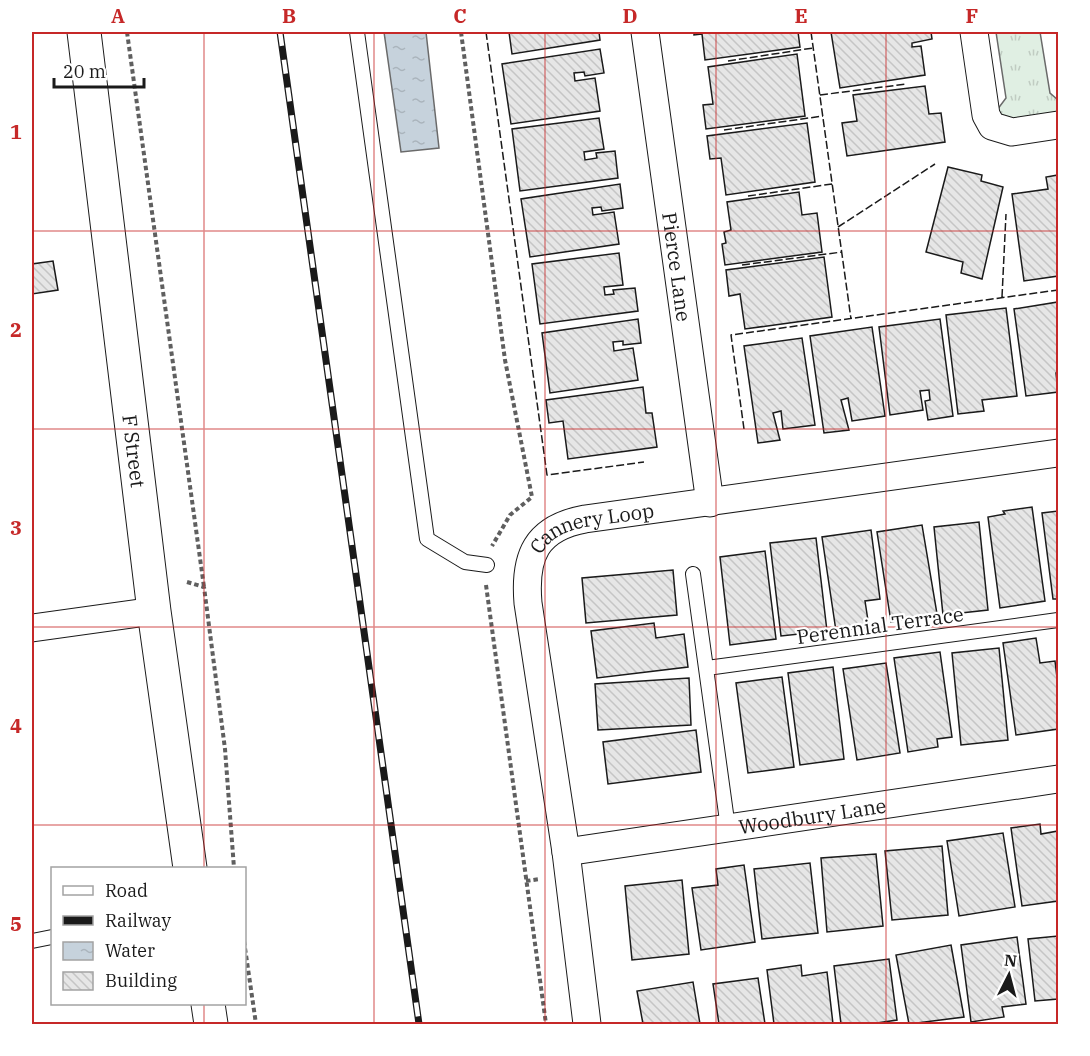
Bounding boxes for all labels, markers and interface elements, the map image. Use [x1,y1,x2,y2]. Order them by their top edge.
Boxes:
text: A [111,2,125,29]
text: B [282,2,296,29]
text: C [453,2,467,29]
text: D [622,2,638,29]
text: E [794,2,808,29]
text: F [966,2,978,29]
scale bar [54,51,144,89]
text: 20 m [63,60,106,83]
text: 1 [10,118,22,145]
street label: Pierce Lane [656,210,698,323]
text: 2 [10,316,22,343]
street label: F Street [117,413,152,489]
street label: Cannery Loop [523,496,656,558]
text: 3 [10,514,22,541]
street label: Perennial Terrace [795,600,965,650]
text: 4 [10,712,22,739]
street label: Woodbury Lane [737,791,888,840]
legend [51,867,246,1005]
text: Road [105,879,148,902]
text: Railway [105,909,171,932]
text: 5 [10,910,22,937]
text: Water [105,939,155,962]
north arrow [979,945,1039,1005]
text: N [1003,949,1018,971]
text: Building [105,969,177,992]

